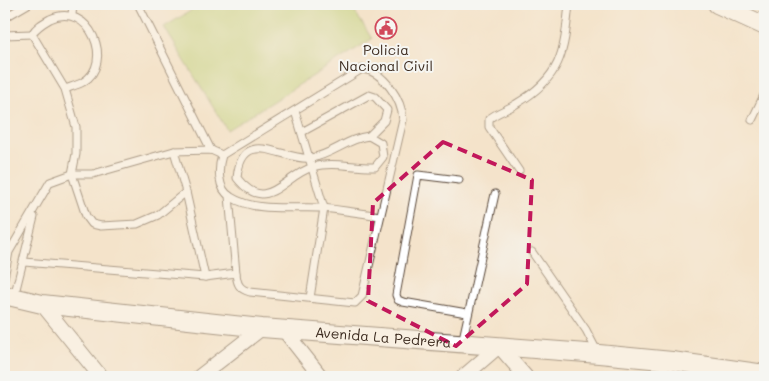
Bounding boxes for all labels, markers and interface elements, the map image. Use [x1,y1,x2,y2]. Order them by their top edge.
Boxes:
public building icon: Policia Nacional Civil [374,16,398,40]
place label: Policia Nacional Civil [339,40,433,75]
street label: Avenida La Pedrera [314,322,452,352]

